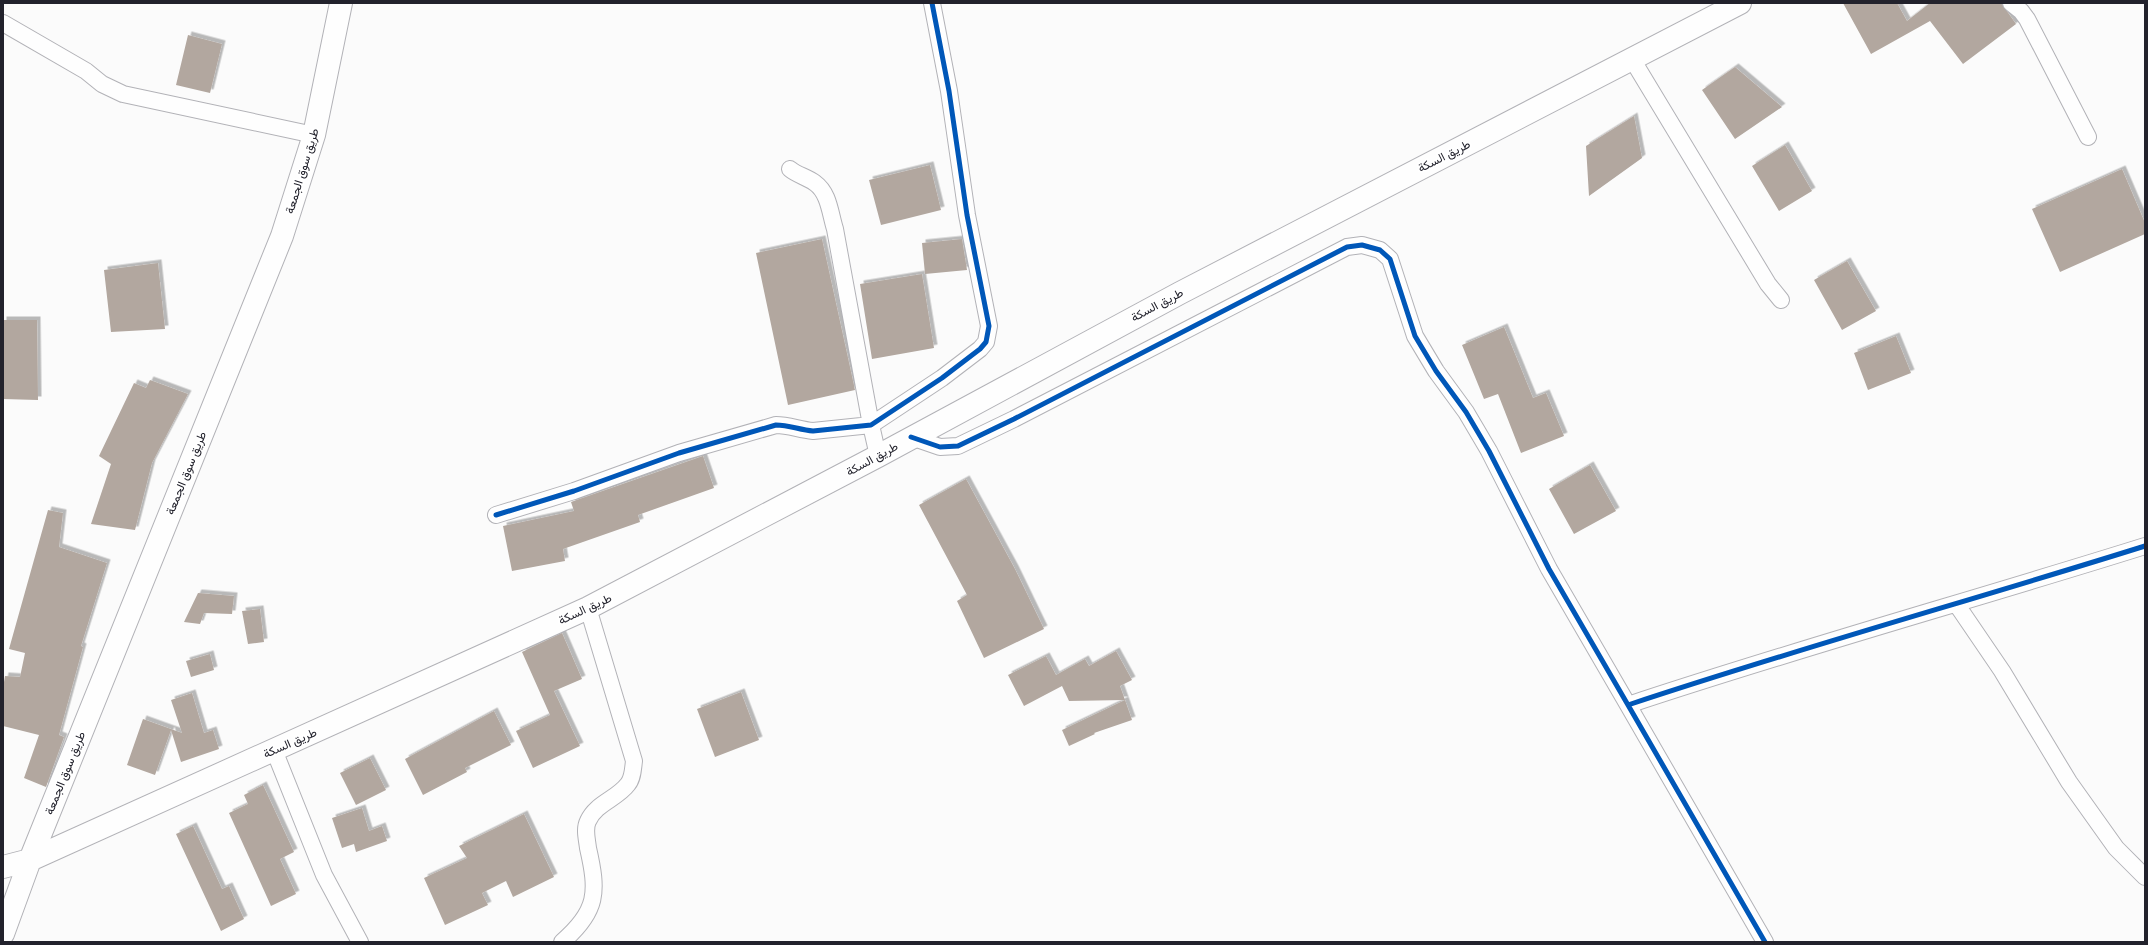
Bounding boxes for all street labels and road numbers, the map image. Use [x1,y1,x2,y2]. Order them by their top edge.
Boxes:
street label: طريق سوق الجمعة [282,126,323,216]
street label: طريق السكة [1415,137,1473,176]
street label: طريق السكة [1129,285,1186,325]
street label: طريق سوق الجمعة [163,429,210,517]
street label: طريق السكة [844,439,901,480]
street label: طريق السكة [556,591,614,628]
street label: طريق السكة [261,725,319,762]
street label: طريق سوق الجمعة [42,729,89,817]

